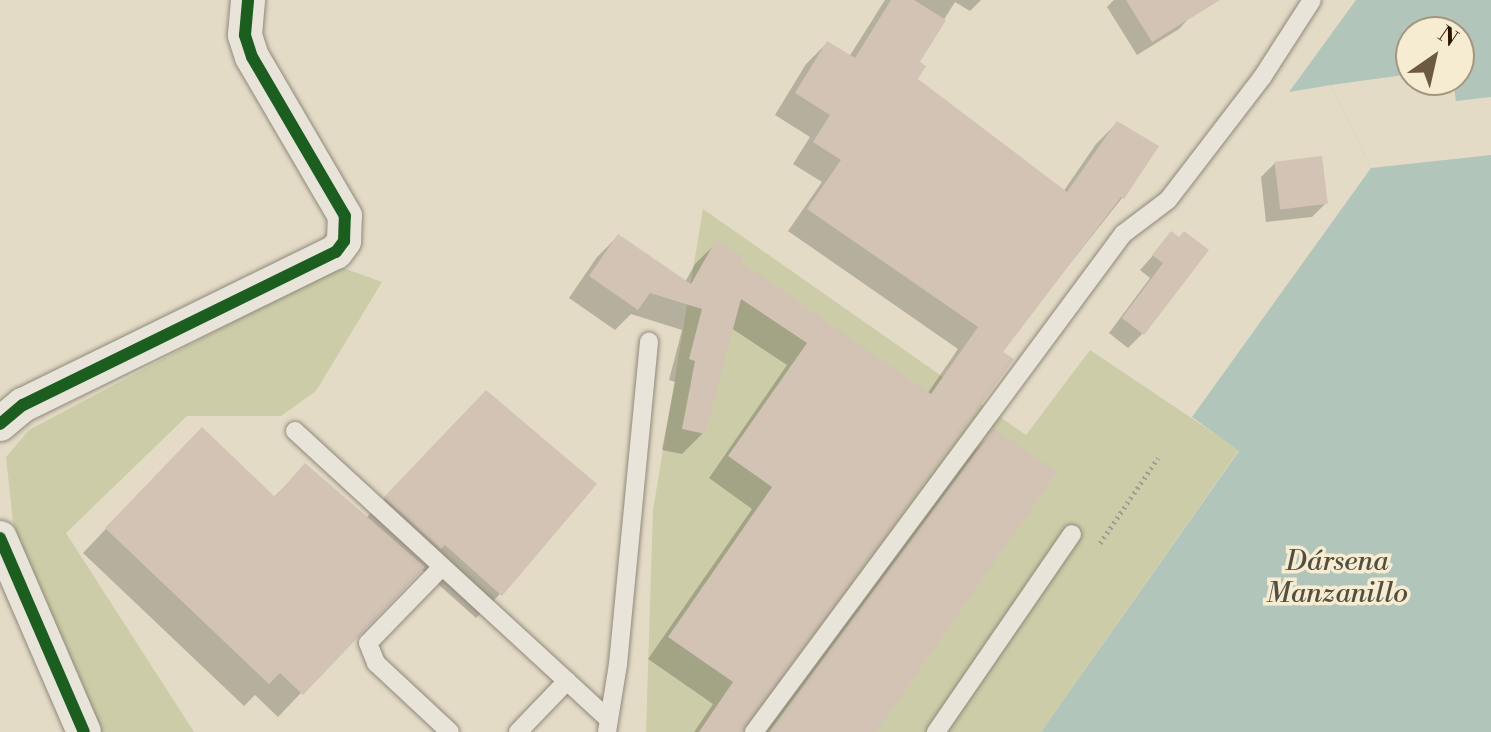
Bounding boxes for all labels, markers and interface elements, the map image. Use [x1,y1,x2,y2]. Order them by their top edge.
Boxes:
north arrow [1395,16,1475,96]
text: N [1433,21,1462,53]
water label: Dársena Manzanillo [1266,545,1408,611]

